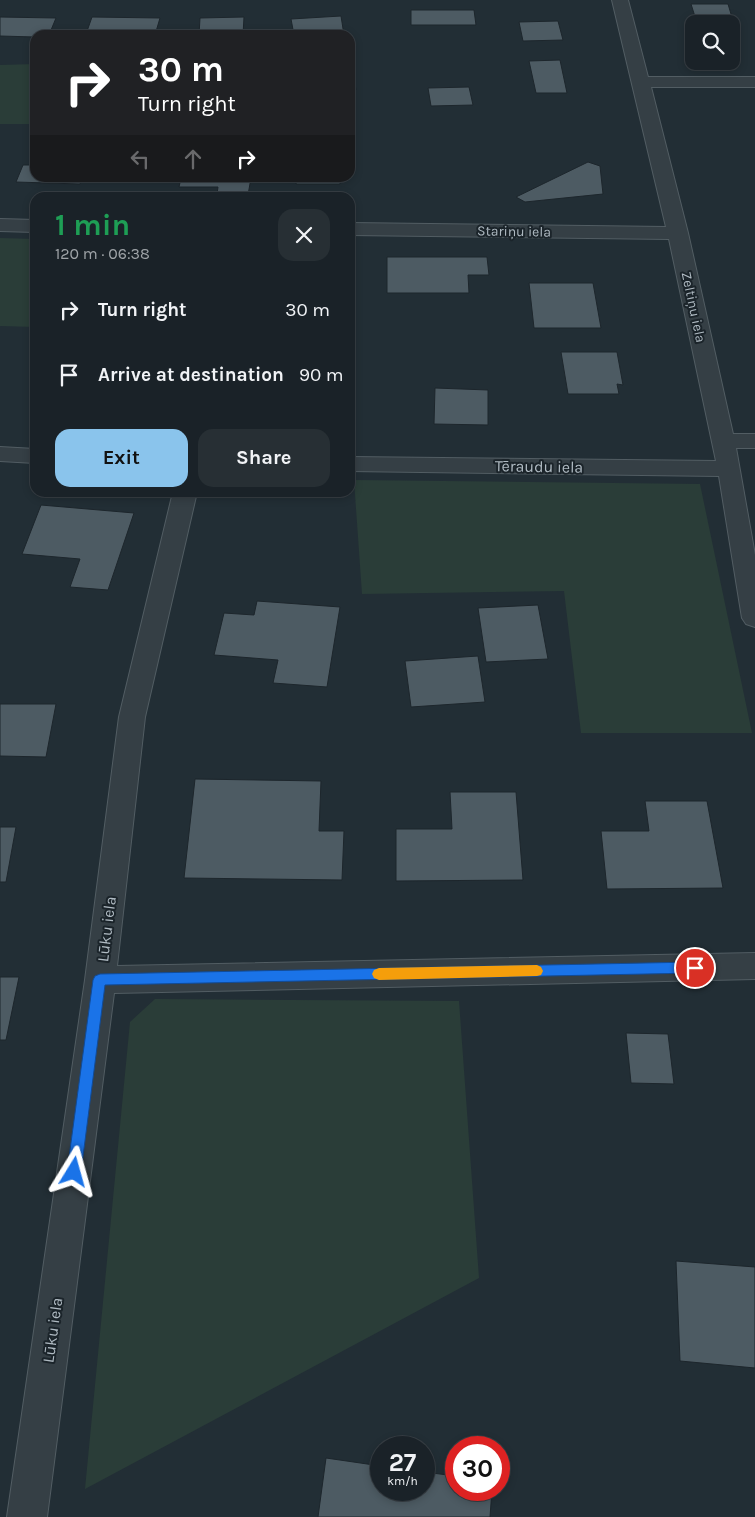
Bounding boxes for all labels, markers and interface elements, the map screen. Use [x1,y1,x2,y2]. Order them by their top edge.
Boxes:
map controls [685,15,740,70]
button: search [685,15,740,70]
text: 30 m [138,49,224,90]
icon: right [55,50,120,115]
text: Turn right [138,91,236,117]
icon: left [126,145,154,173]
icon: ahead [179,145,207,173]
icon: right [232,145,260,173]
text: 1 min [55,207,130,243]
button: close [278,209,330,261]
street label: Stariņu iela [477,222,551,241]
text: 120 m · 06:38 [55,244,150,263]
street label: Zeltiņu iela [678,270,709,344]
icon: right [55,296,83,324]
text: Turn right [98,299,187,321]
text: 30 m [285,299,330,321]
icon: arrive [55,361,83,389]
text: Arrive at destination [98,364,284,386]
text: 90 m [299,364,344,386]
button: Exit [55,429,188,487]
button: Share [198,429,330,487]
street label: Tēraudu iela [495,456,583,477]
street label: Lūku iela [93,895,120,963]
pin [674,947,716,989]
icon: arrive [681,954,709,982]
position arrow [47,1145,99,1197]
street label: Lūku iela [38,1296,66,1364]
speed limit sign: 30 [445,1436,510,1501]
text: 27 [389,1448,416,1477]
text: km/h [387,1474,418,1488]

